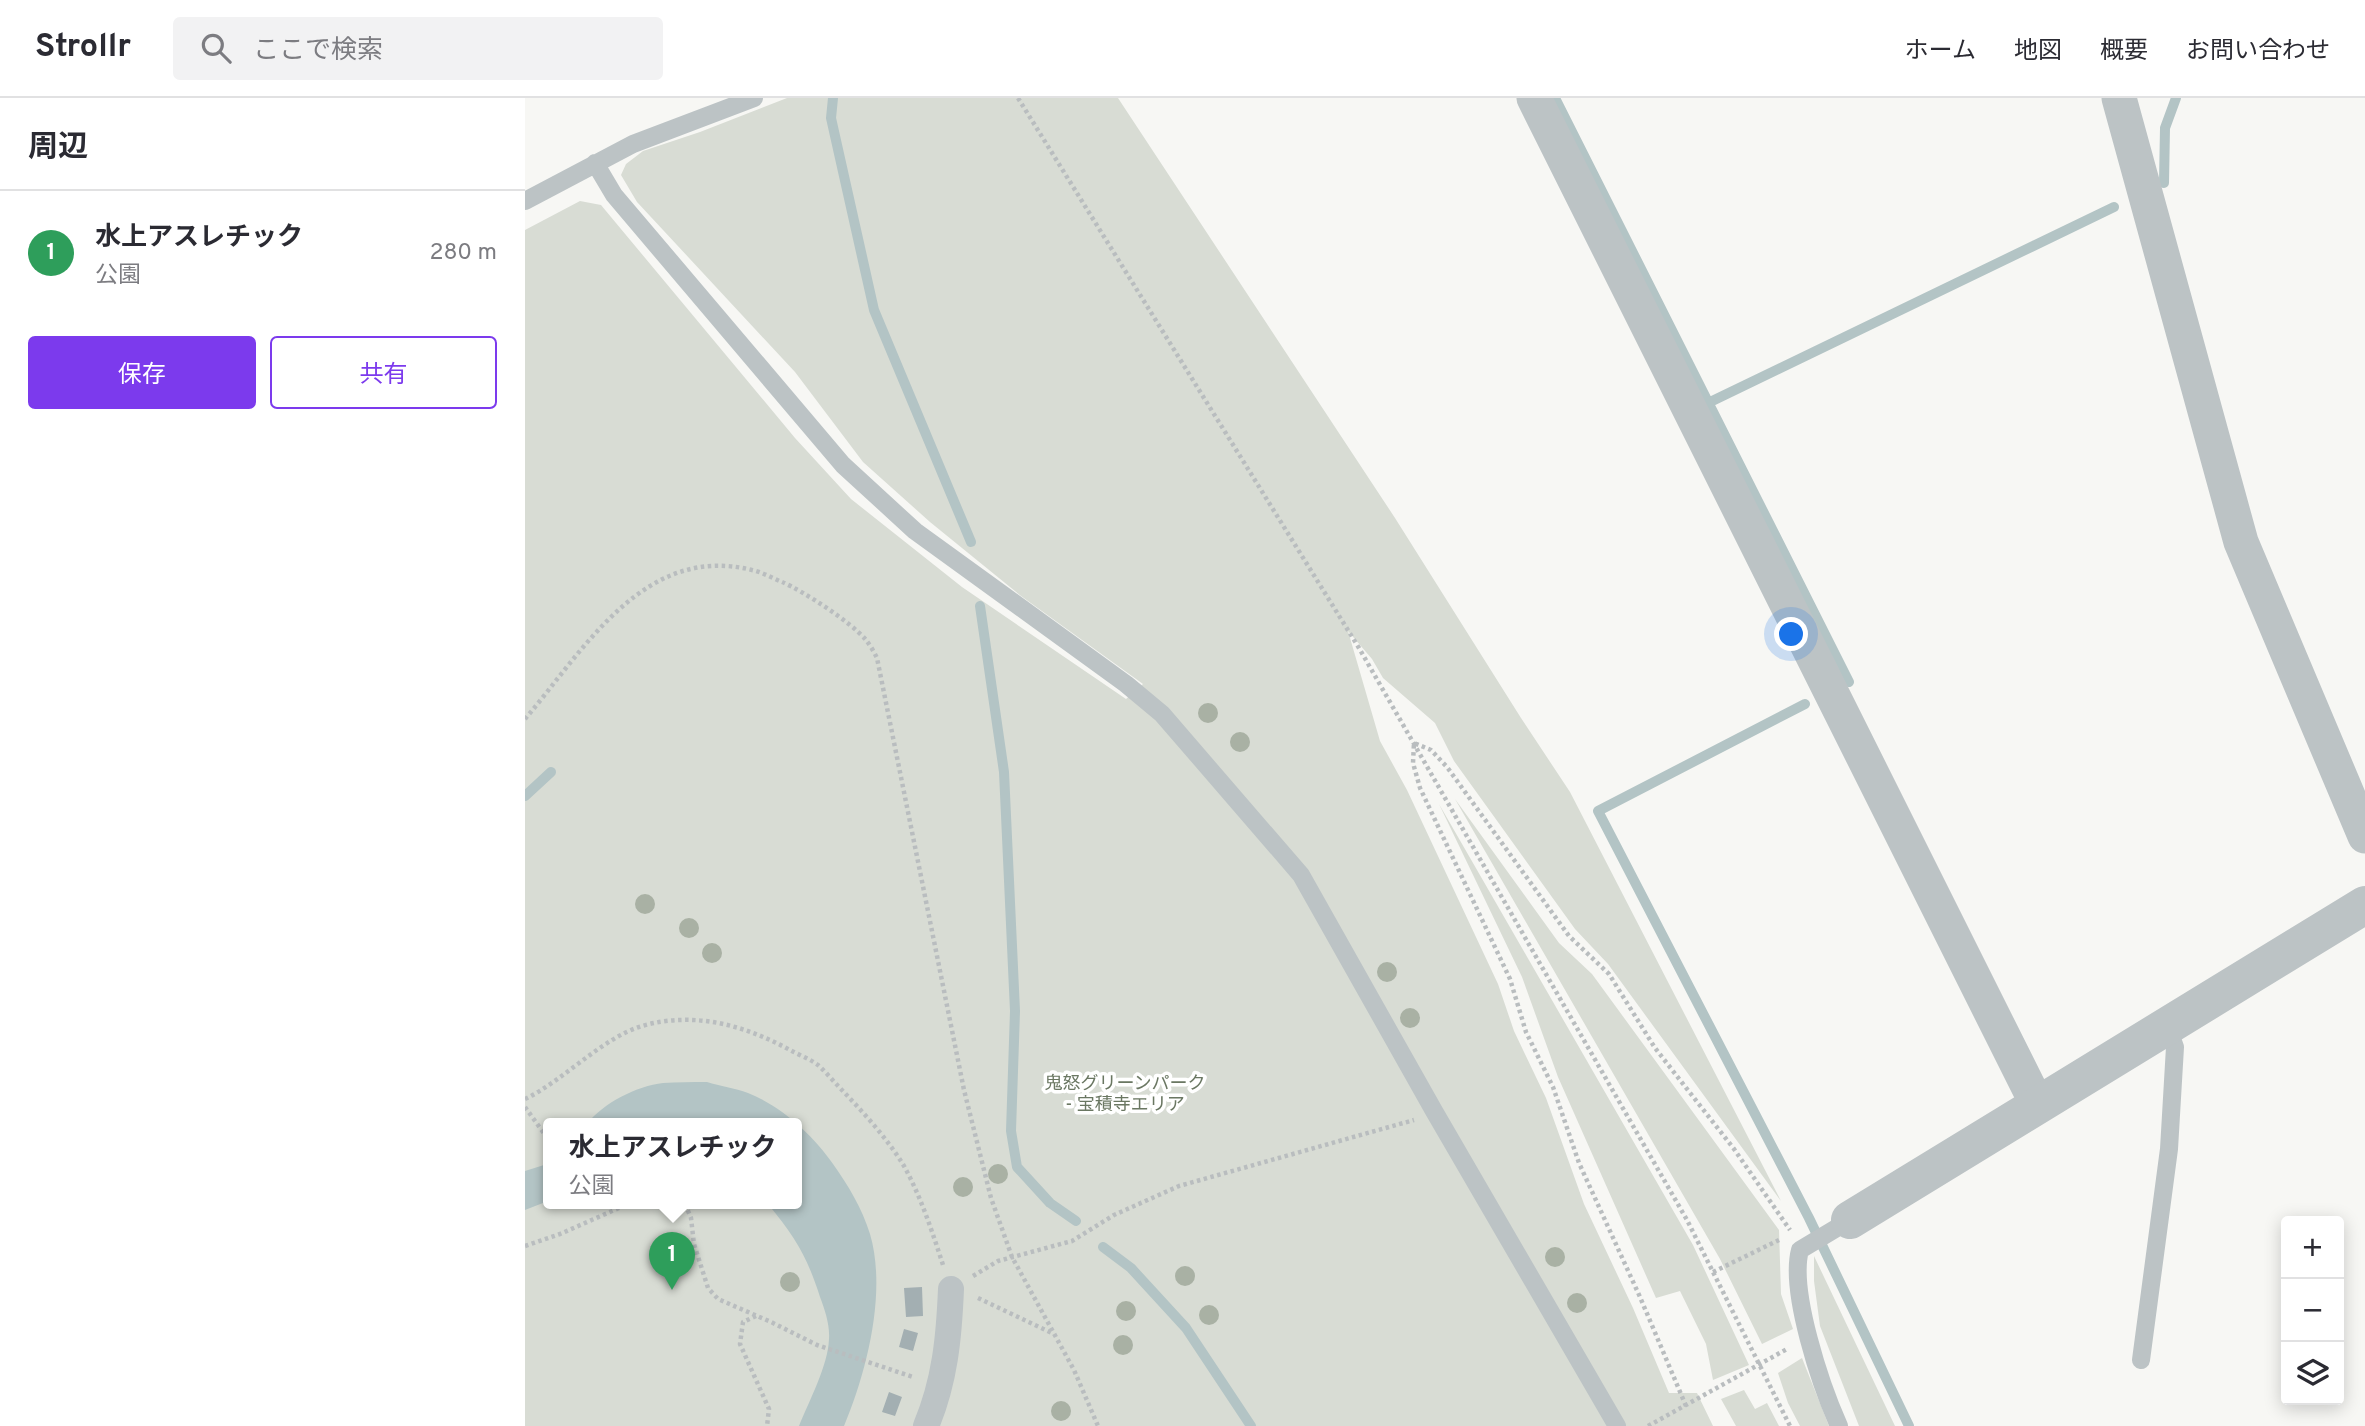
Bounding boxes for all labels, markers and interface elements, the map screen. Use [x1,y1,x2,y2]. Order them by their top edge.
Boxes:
search box [173,17,663,80]
text: Strollr [35,27,131,69]
icon: search [197,29,235,67]
text: ここで検索 [253,35,383,68]
text: ホーム [1905,37,1976,67]
text: 地図 [2014,37,2062,67]
text: 概要 [2100,37,2148,67]
text: お問い合わせ [2186,37,2330,67]
text: 周辺 [28,130,88,167]
text: 水上アスレチック [95,222,303,255]
text: 1 [46,239,56,268]
text: 280 m [429,239,497,268]
text: 公園 [95,262,141,291]
button: 保存 [28,336,256,409]
button: 共有 [270,336,497,409]
your location [1774,617,1808,651]
park label: 鬼怒グリーンパーク - 宝積寺エリア [1044,1073,1206,1117]
popup [543,1118,802,1209]
text: 水上アスレチック [568,1133,777,1166]
text: 公園 [568,1173,614,1202]
map controls [2281,1216,2344,1405]
button: + [2281,1216,2344,1279]
pin: 1 [649,1232,695,1290]
button: − [2281,1279,2344,1342]
button: layers [2281,1342,2344,1405]

